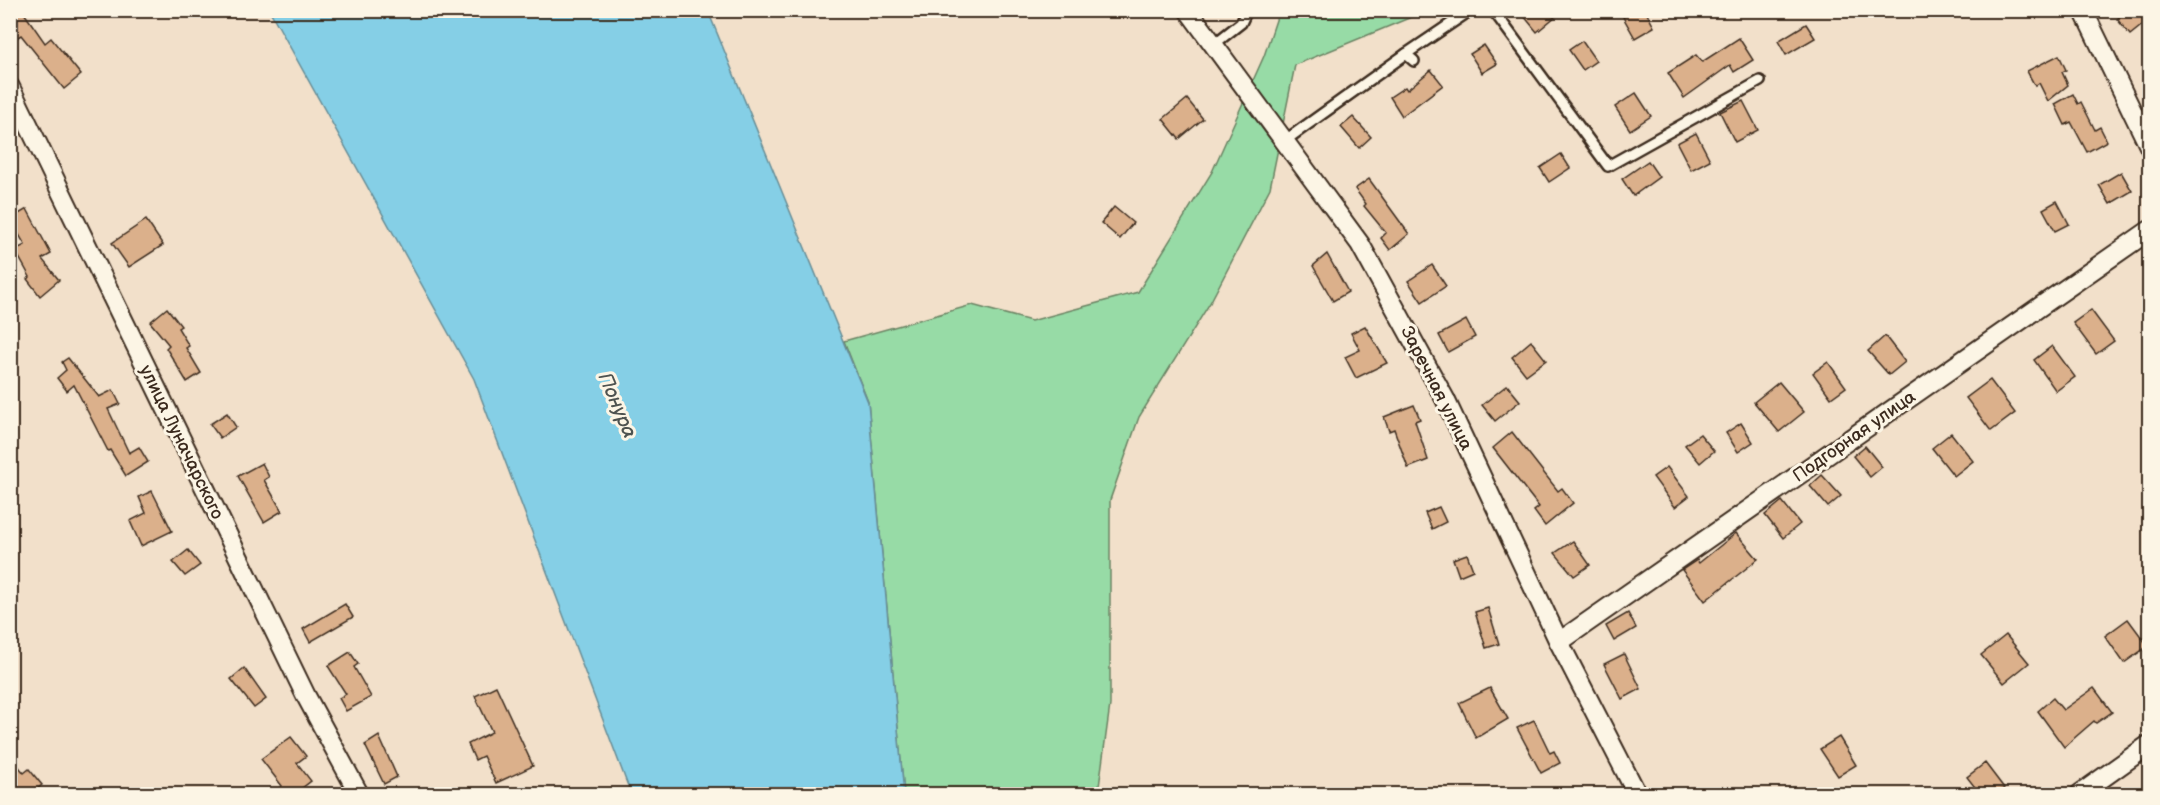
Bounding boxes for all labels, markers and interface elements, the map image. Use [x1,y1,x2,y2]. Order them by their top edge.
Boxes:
street label: Заречная улица [1396,323,1477,454]
street label: улица Луначарского [135,362,228,523]
water label: Понура [593,369,642,442]
street label: Подгорная улица [1789,386,1920,487]

